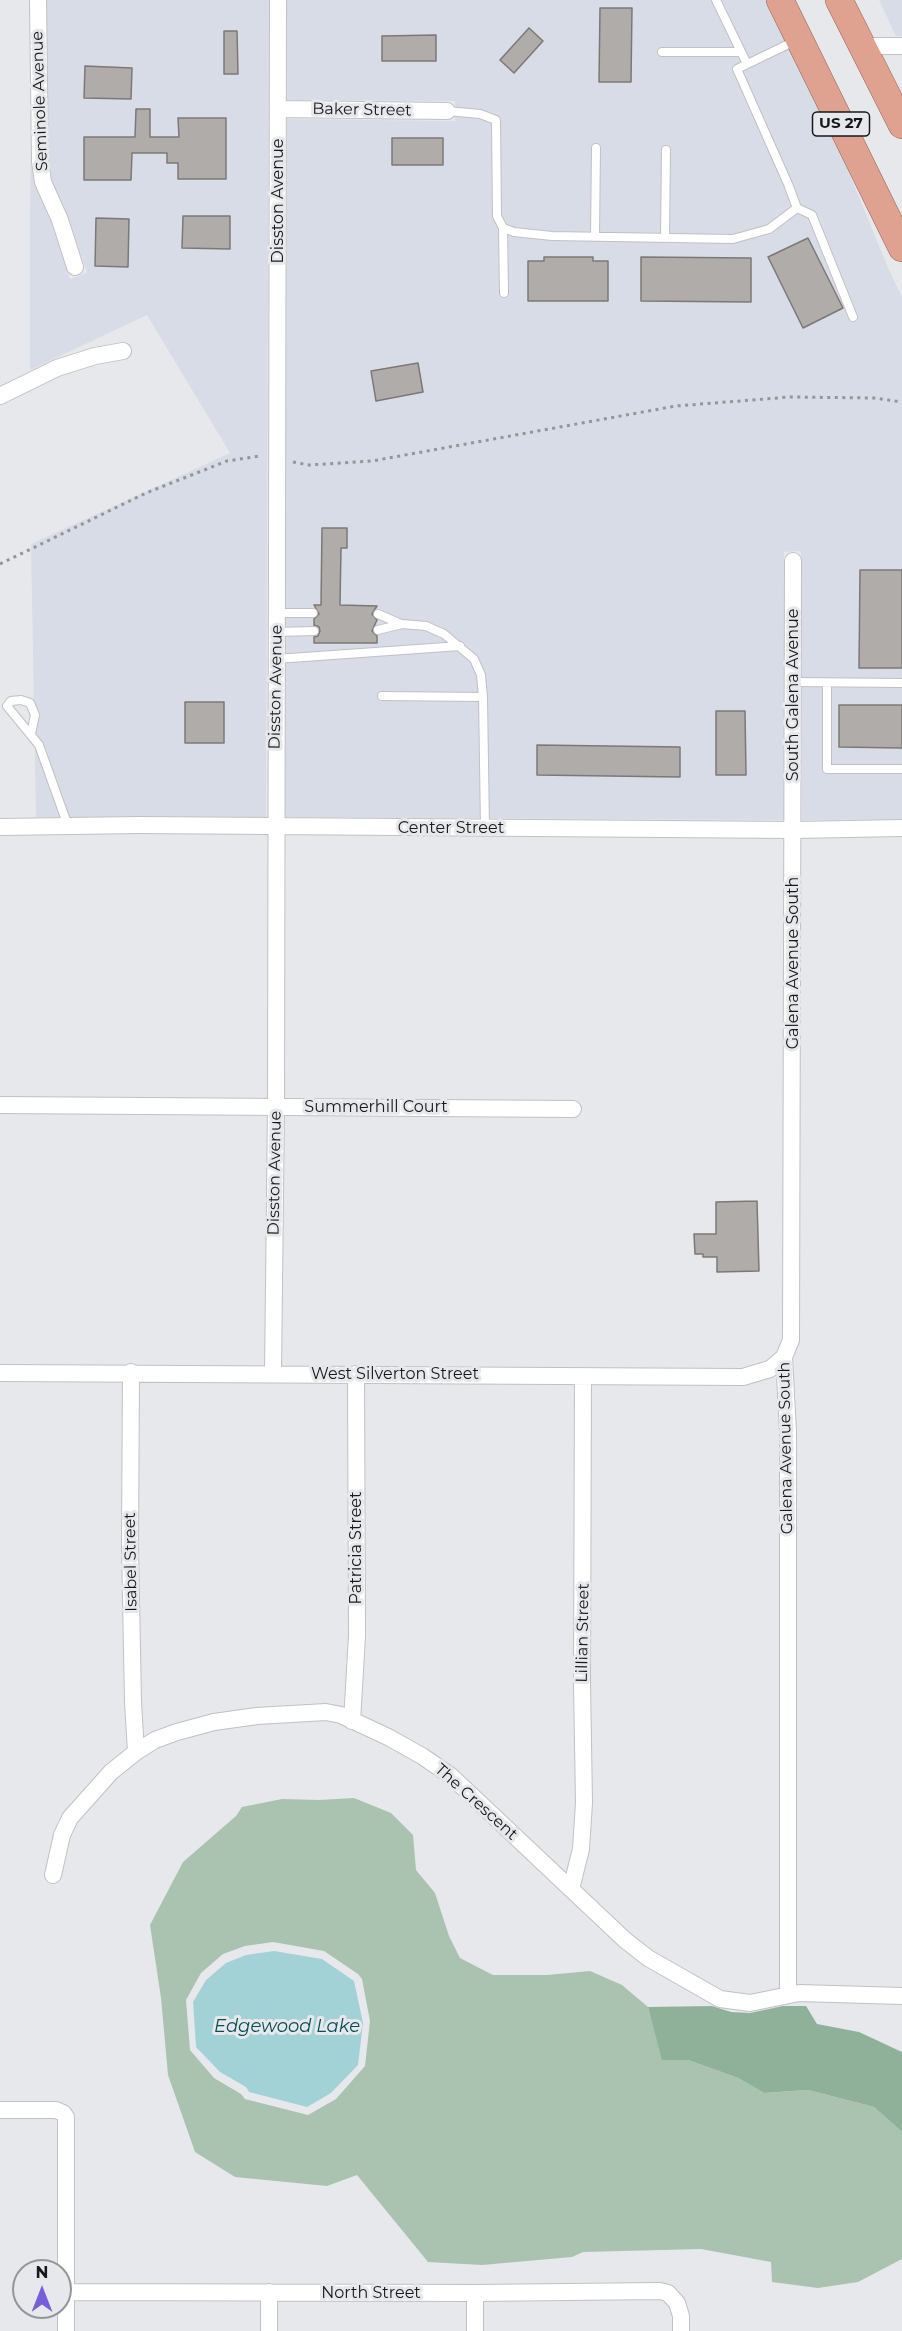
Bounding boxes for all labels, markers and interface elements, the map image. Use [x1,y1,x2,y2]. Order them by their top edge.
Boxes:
street label: Seminole Avenue [28,31,52,171]
street label: Baker Street [312,100,412,120]
road number: US 27 [812,112,870,136]
street label: Disston Avenue [268,139,288,263]
street label: South Galena Avenue [783,609,803,781]
street label: Disston Avenue [265,624,287,750]
street label: Center Street [398,818,504,838]
street label: Galena Avenue South [783,877,803,1049]
street label: Summerhill Court [304,1097,448,1117]
street label: Disston Avenue [264,1110,286,1236]
street label: Galena Avenue South [775,1361,797,1535]
street label: West Silverton Street [311,1364,479,1384]
street label: Patricia Street [346,1492,366,1604]
street label: Isabel Street [121,1512,141,1612]
street label: Lillian Street [573,1583,593,1683]
street label: The Crescent [431,1760,521,1844]
water label: Edgewood Lake [214,2016,360,2038]
north arrow [12,2259,72,2319]
text: N [36,2263,48,2282]
street label: North Street [321,2283,421,2303]

